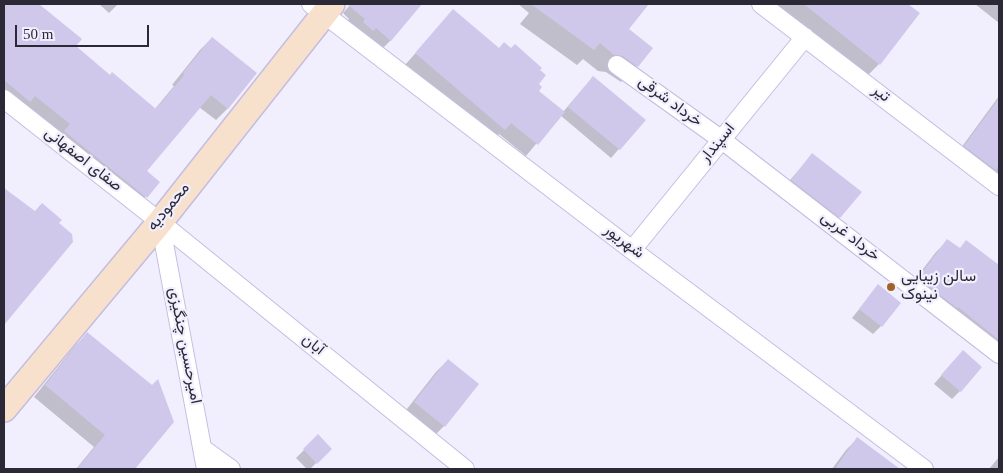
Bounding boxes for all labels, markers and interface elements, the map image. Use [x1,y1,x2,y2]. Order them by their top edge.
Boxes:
scale bar [18,15,151,47]
text: 50 m [23,26,53,42]
street label: خرداد شرقی [633,73,705,133]
street label: تیر [867,82,893,108]
street label: اسپندار [697,120,741,168]
street label: صفای اصفهانی [39,125,125,197]
street label: محمودیه [145,180,195,236]
street label: خرداد غربی [816,209,882,267]
street label: شهریور [599,222,647,264]
place label: سالن زیبایی نینوک [901,268,976,306]
marker: سالن زیبایی نینوک [885,281,897,293]
street label: امیرحسین چنگیزی [162,286,204,406]
street label: آبان [297,331,327,361]

